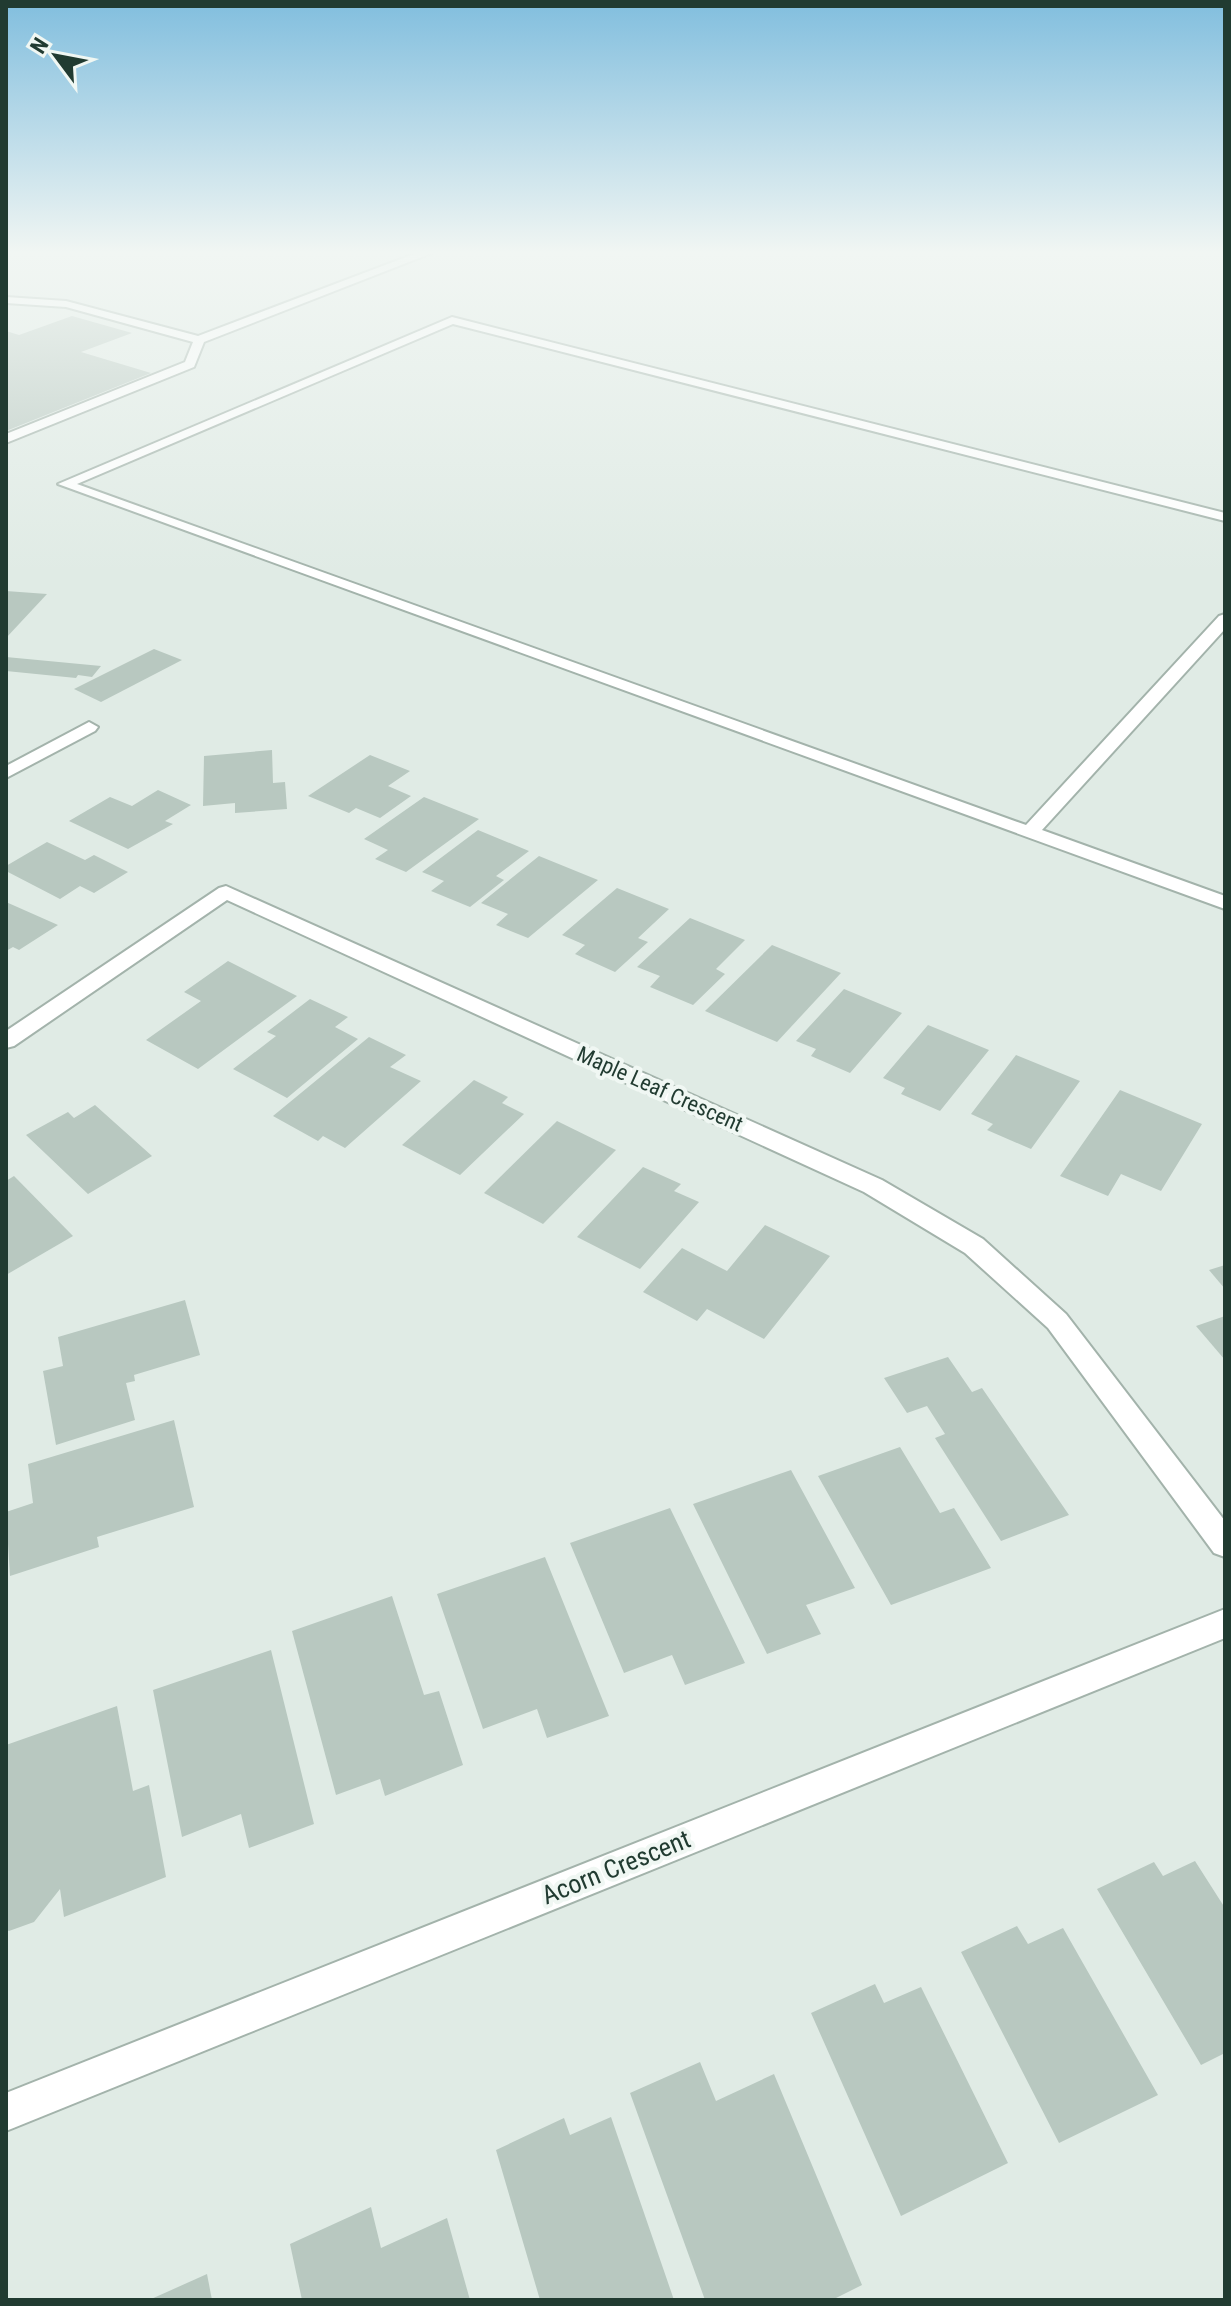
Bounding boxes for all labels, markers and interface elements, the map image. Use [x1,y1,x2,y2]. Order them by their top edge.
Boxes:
north arrow [16,16,96,96]
text: N [25,33,54,58]
street label: Maple Leaf Crescent [573,1041,747,1137]
street label: Acorn Crescent [537,1824,695,1910]

